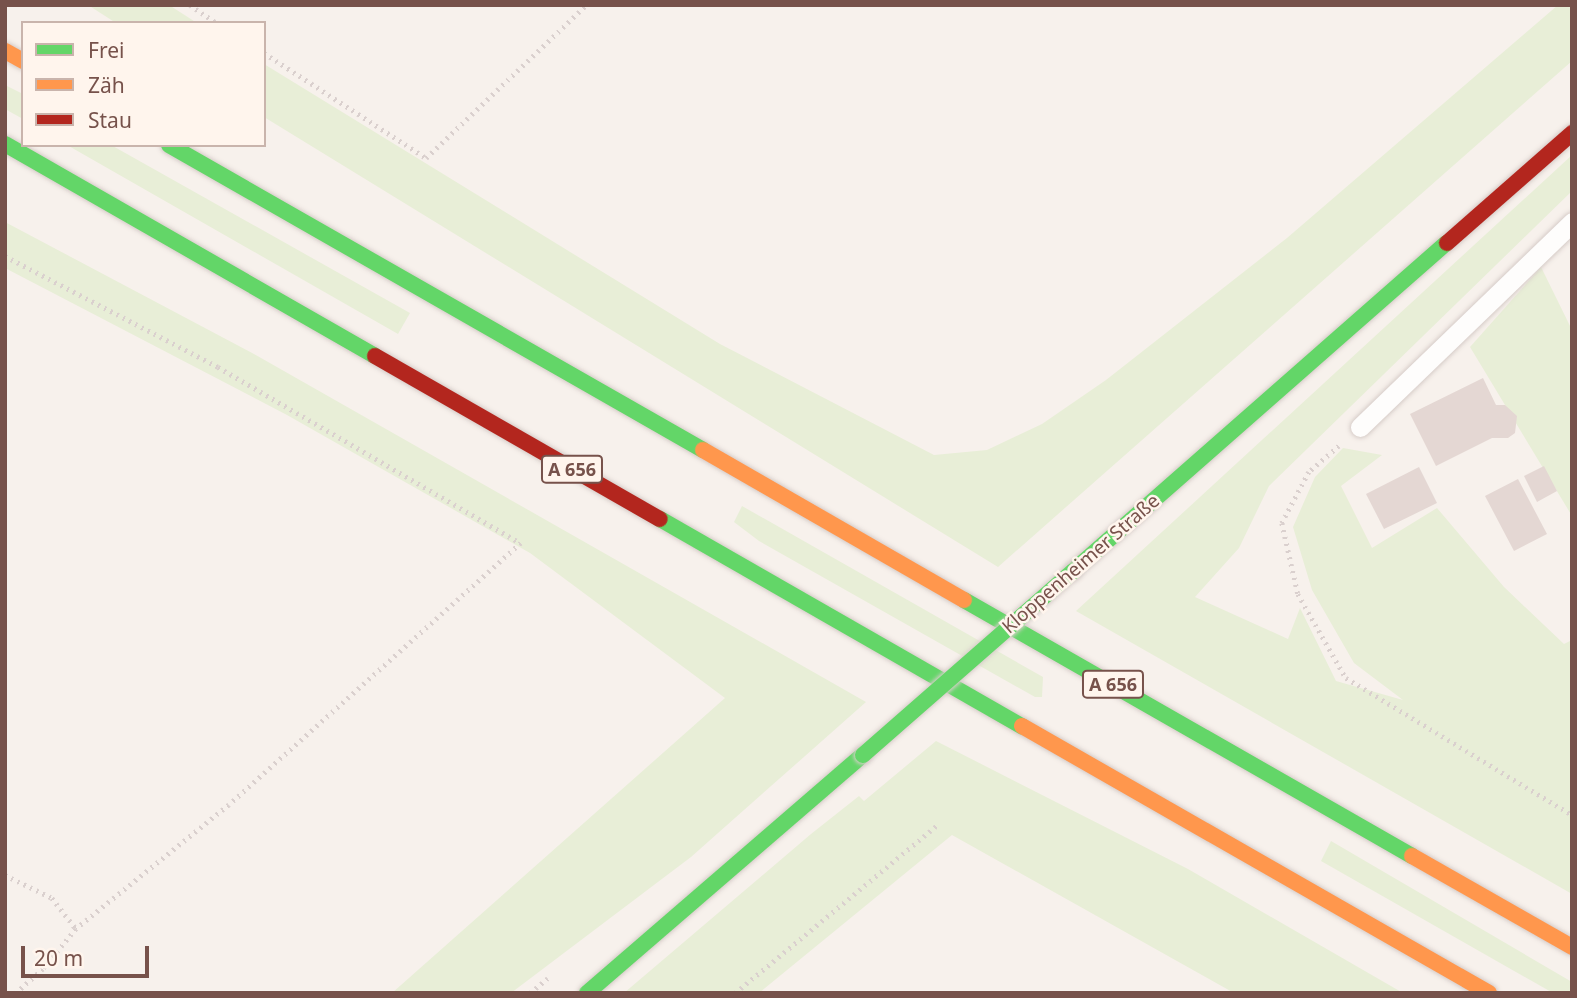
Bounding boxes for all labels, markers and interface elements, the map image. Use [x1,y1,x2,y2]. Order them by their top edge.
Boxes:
legend [21,21,266,147]
text: Frei [88,36,124,64]
text: Zäh [88,71,125,99]
text: Stau [88,106,132,134]
road number: A 656 [540,454,604,484]
street label: Kloppenheimer Straße [998,490,1164,638]
road number: A 656 [1082,670,1144,698]
scale bar [24,932,152,976]
text: 20 m [34,944,83,972]

